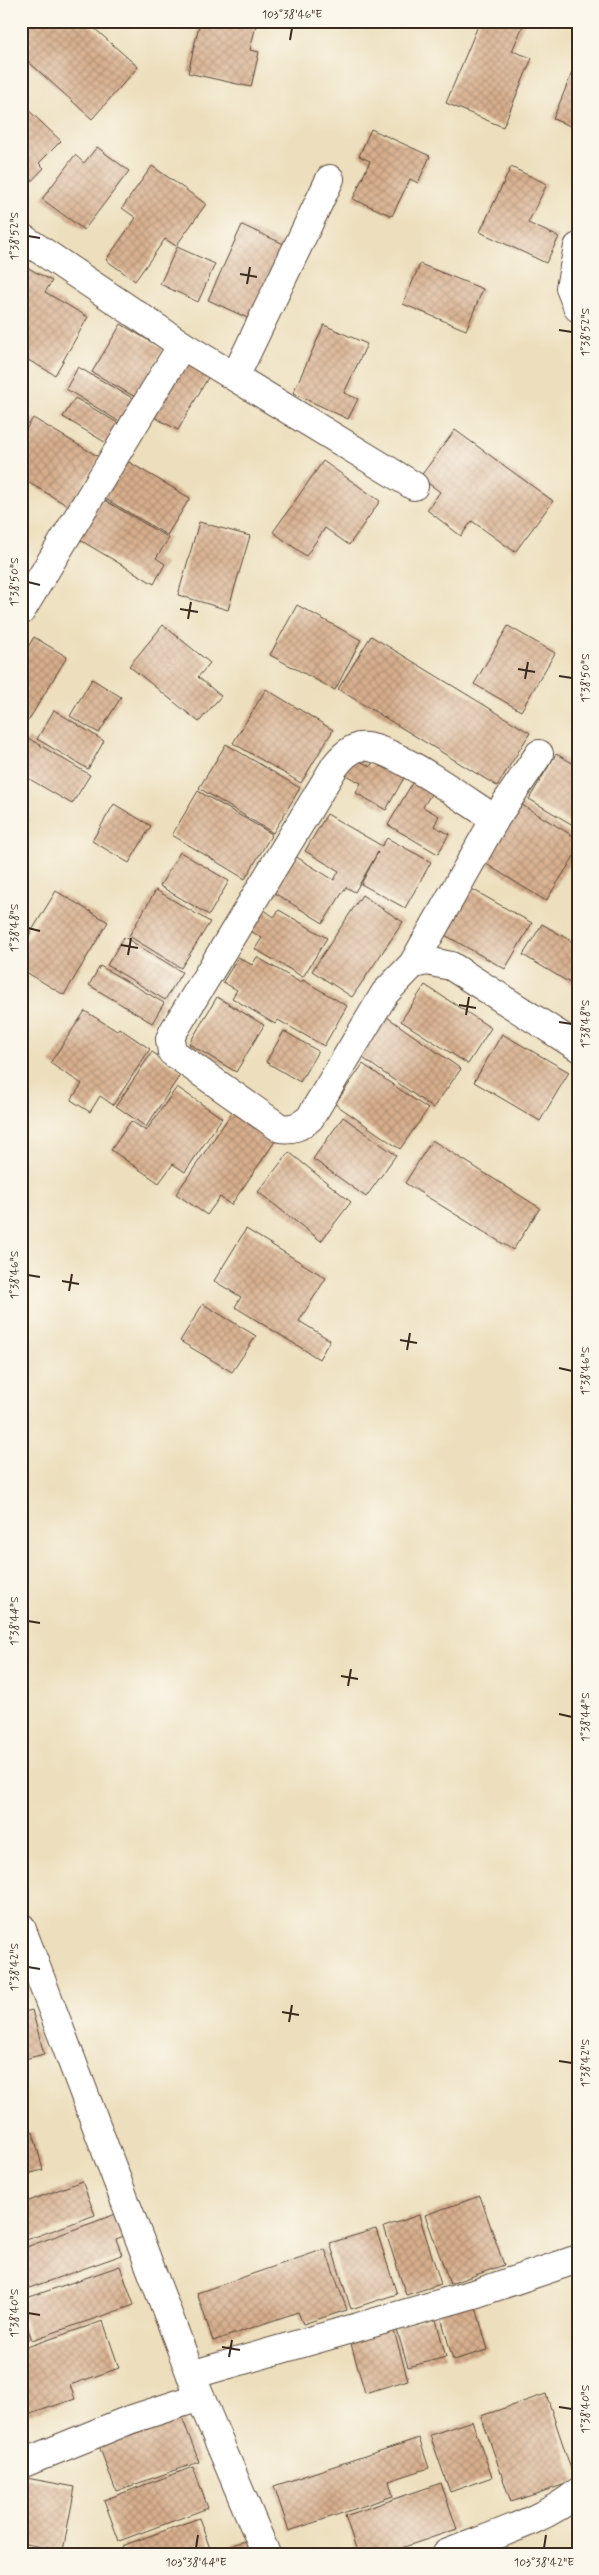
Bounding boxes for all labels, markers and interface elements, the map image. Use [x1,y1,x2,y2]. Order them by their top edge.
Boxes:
text: 103°38'46"E [262,7,322,23]
text: 1°38'52"S [7,211,23,260]
text: 1°38'52"S [578,307,594,356]
text: 1°38'50"S [7,557,23,607]
text: 1°38'50"S [578,653,594,703]
text: 1°38'48"S [7,903,23,952]
text: 1°38'48"S [578,999,594,1048]
text: 1°38'46"S [7,1250,23,1299]
text: 1°38'46"S [578,1346,594,1395]
text: 1°38'44"S [7,1596,23,1646]
text: 1°38'44"S [578,1692,594,1742]
text: 1°38'42"S [7,1943,23,1991]
text: 1°38'42"S [578,2039,594,2087]
text: 1°38'40"S [7,2288,23,2337]
text: 1°38'40"S [578,2384,594,2433]
text: 103°38'44"E [165,2555,227,2571]
text: 103°38'42"E [514,2555,574,2571]

